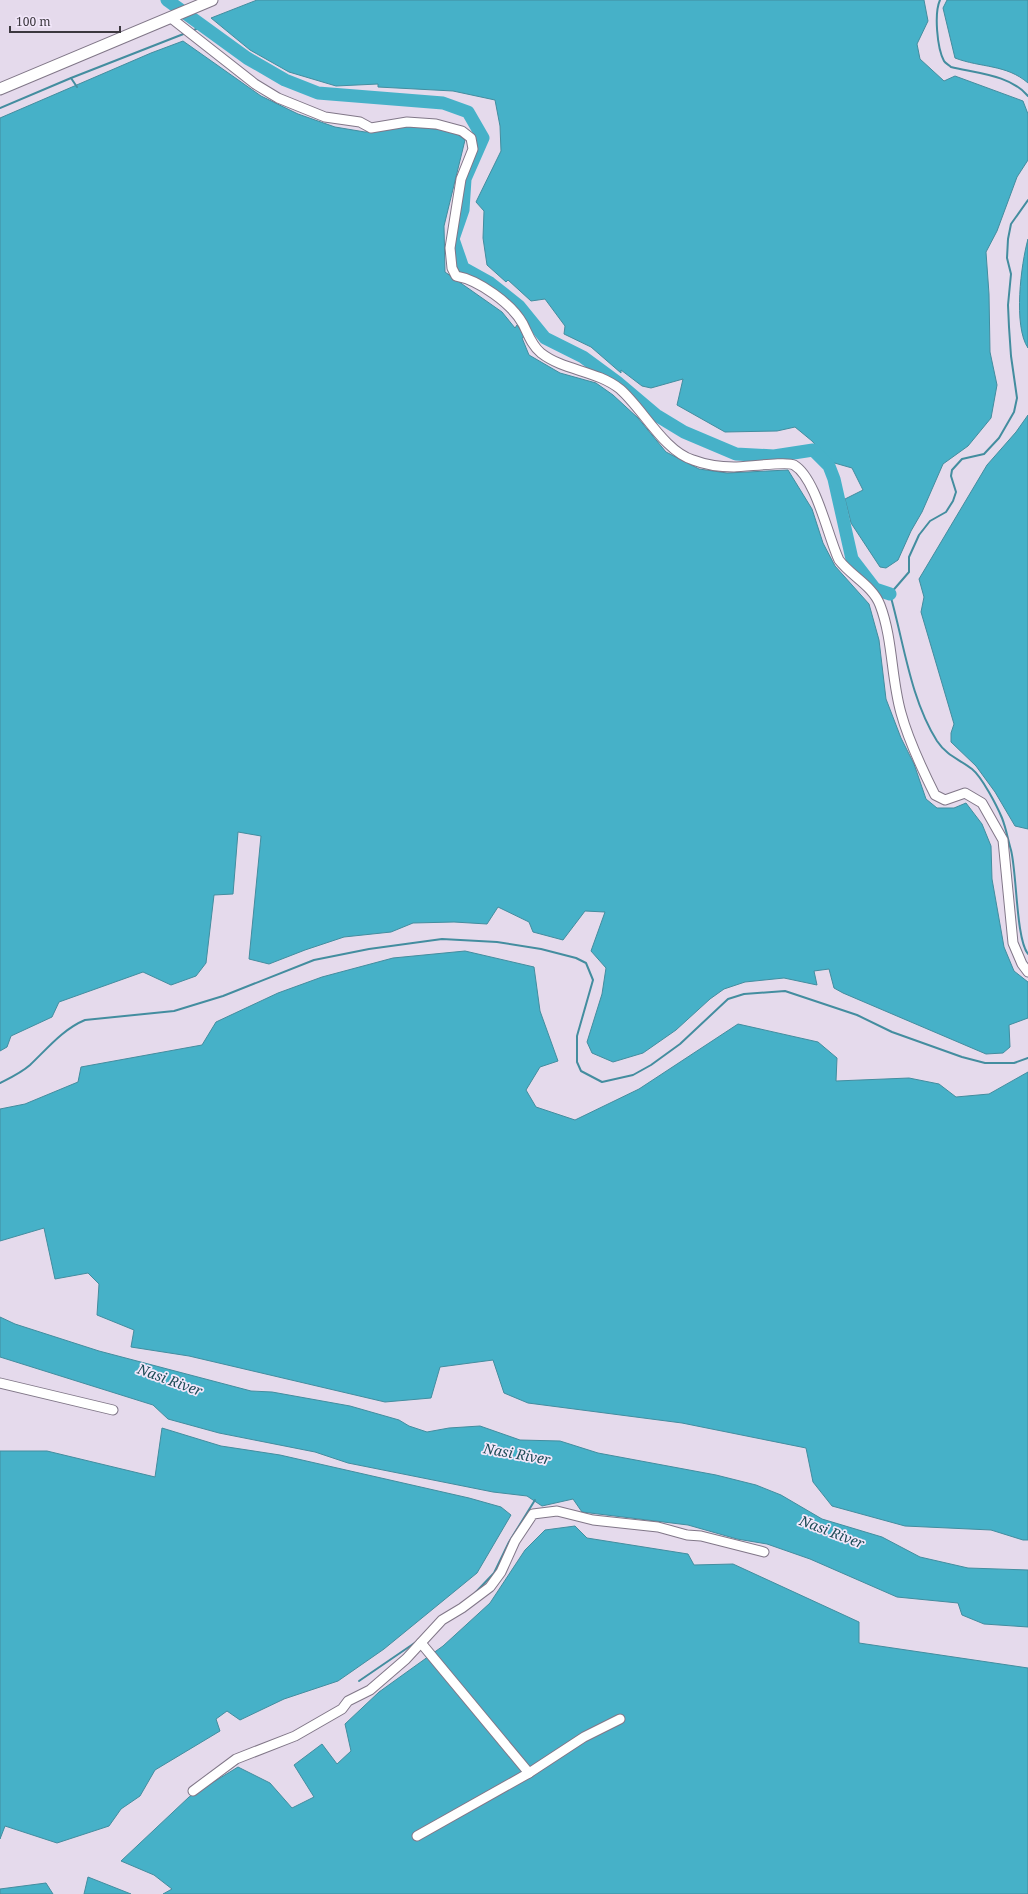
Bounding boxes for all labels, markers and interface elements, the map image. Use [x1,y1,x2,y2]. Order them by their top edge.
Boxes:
scale bar [10,8,120,34]
text: 100 m [16,13,51,30]
water label: Nasi River [134,1359,206,1400]
water label: Nasi River [481,1438,553,1469]
water label: Nasi River [796,1510,868,1553]

